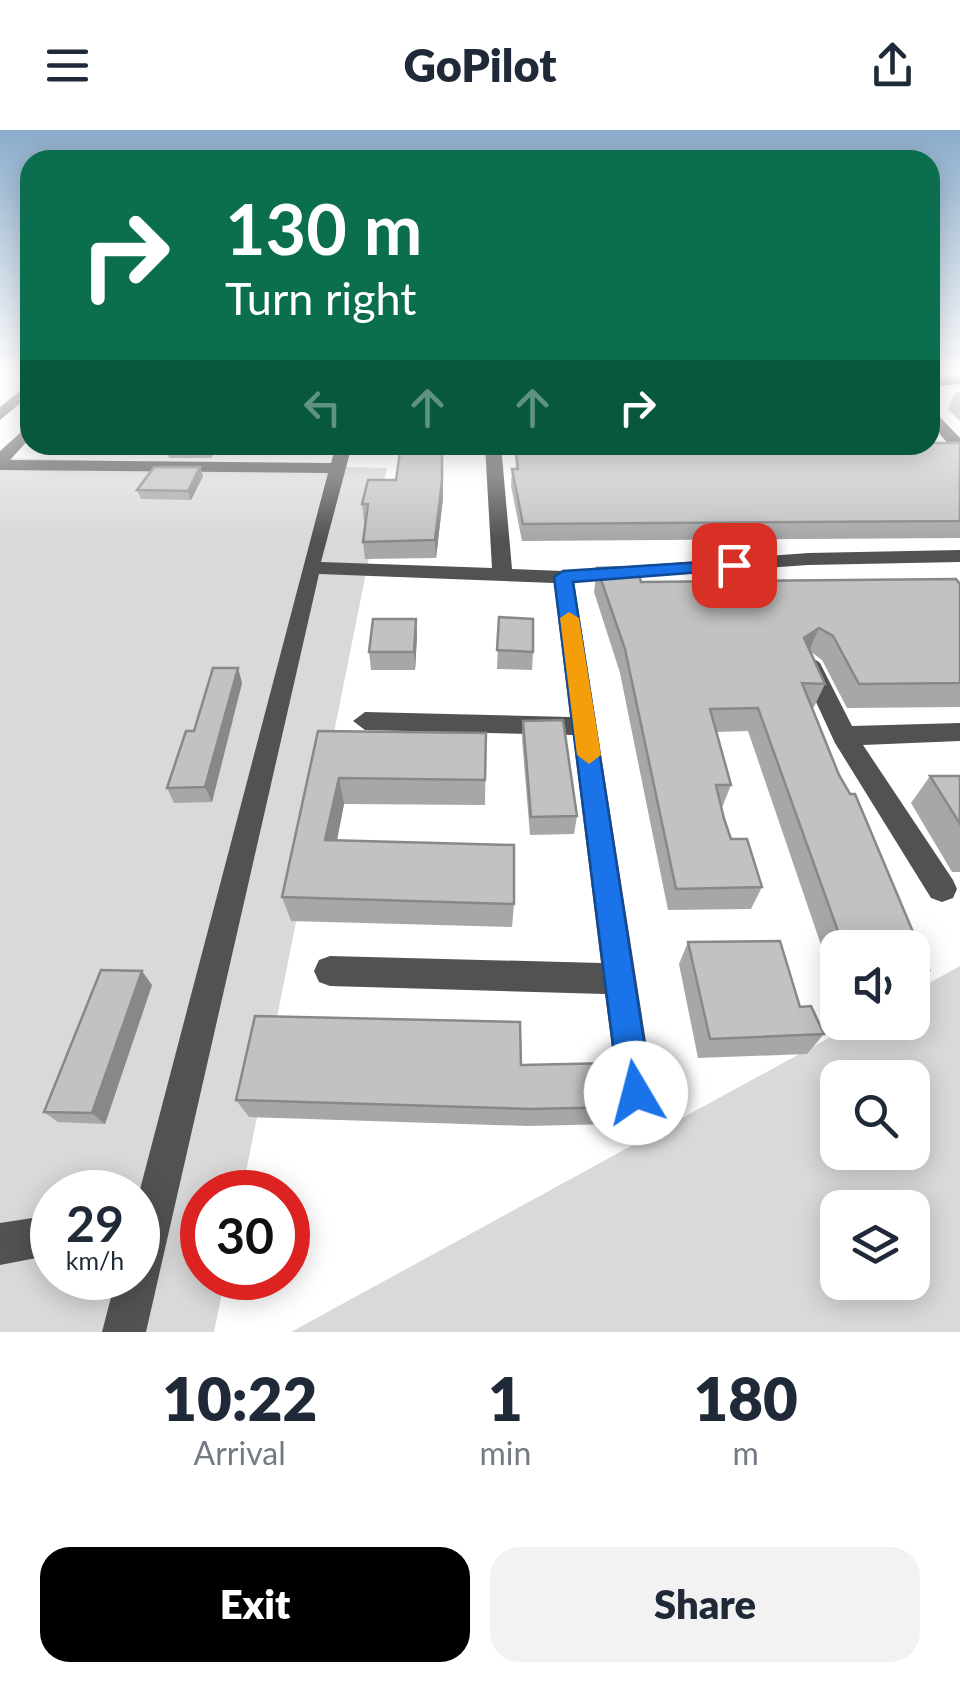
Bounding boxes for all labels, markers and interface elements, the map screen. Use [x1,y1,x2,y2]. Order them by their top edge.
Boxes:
icon: menu [40,38,95,93]
text: GoPilot [404,38,556,92]
icon: share [865,38,920,93]
text: 130 m [225,186,422,270]
icon: right [60,190,190,320]
text: Turn right [225,271,416,325]
icon: left [295,380,350,435]
icon: ahead [400,380,455,435]
icon: ahead [505,380,560,435]
icon: right [610,380,665,435]
pin [692,523,777,608]
icon: arrive [707,538,762,593]
map controls [820,930,930,1300]
button: sound [820,930,930,1040]
position arrow [584,1041,688,1145]
button: search [820,1060,930,1170]
speed limit sign: 30 [180,1170,310,1300]
button: layers [820,1190,930,1300]
text: 29 [66,1193,124,1253]
text: km/h [66,1245,124,1275]
text: 10:22 [162,1362,317,1434]
text: 1 [488,1362,523,1434]
text: 180 [693,1362,798,1434]
text: Arrival [194,1433,286,1472]
text: min [479,1433,531,1472]
text: m [732,1433,759,1472]
button: Exit [40,1547,470,1662]
button: Share [490,1547,920,1662]

